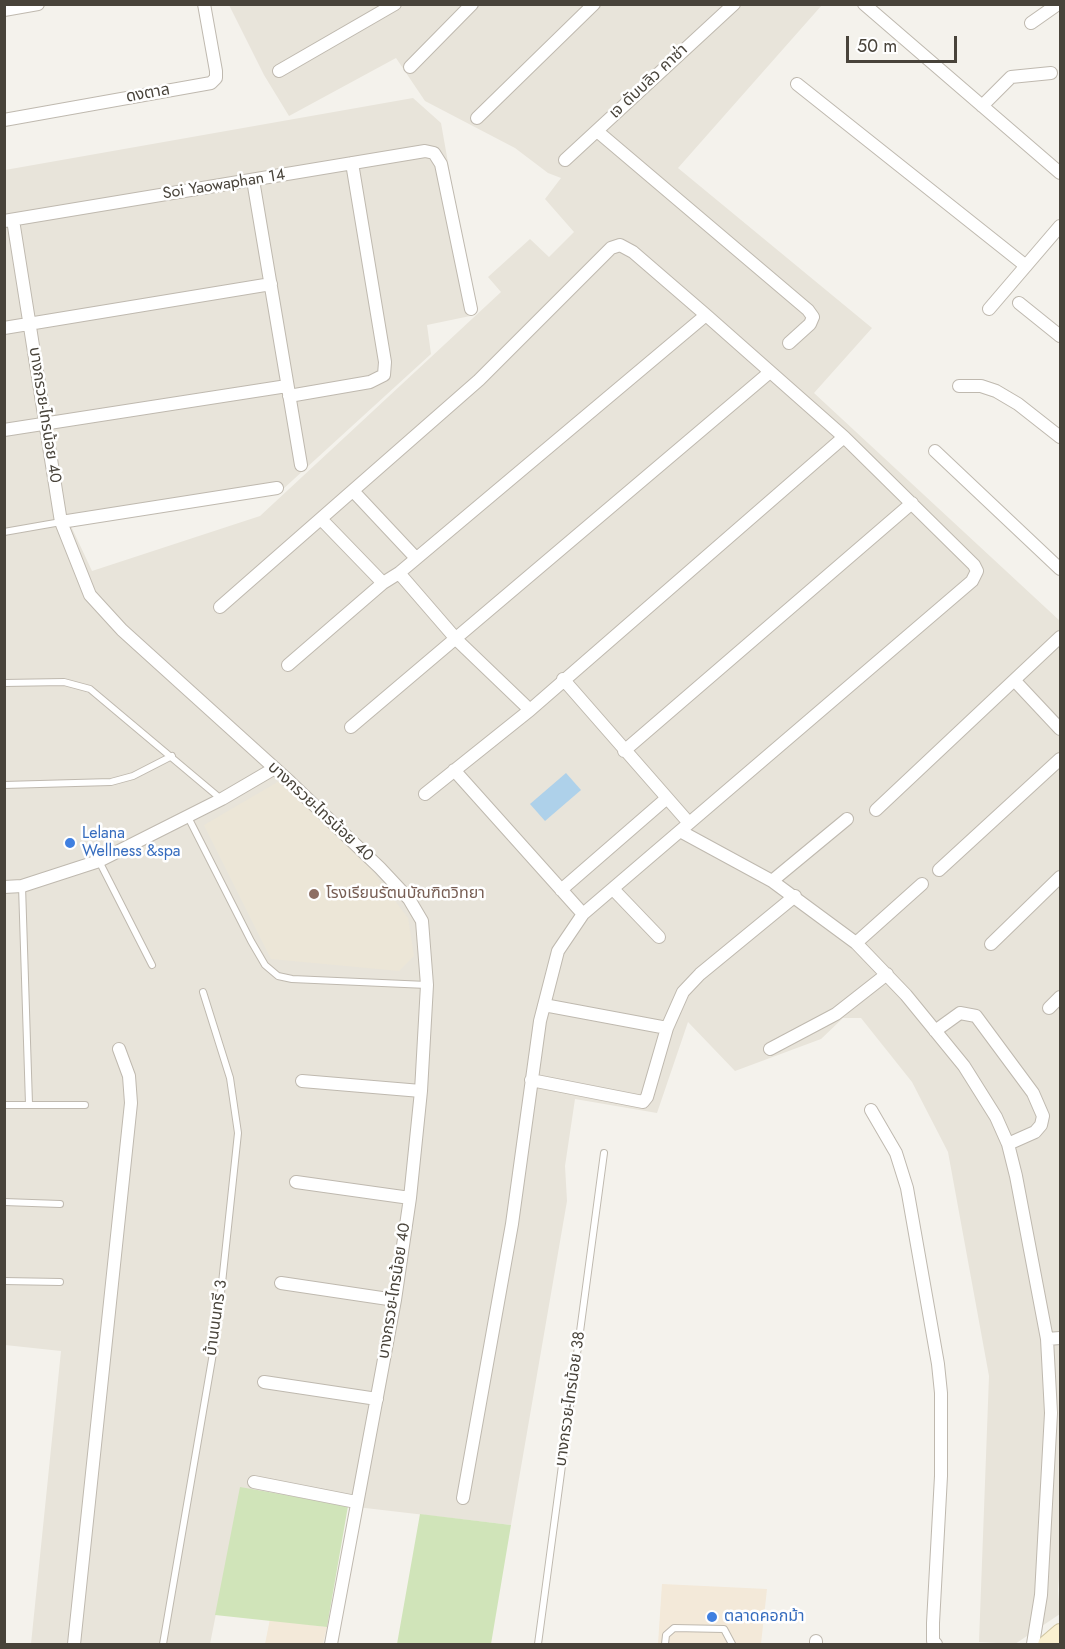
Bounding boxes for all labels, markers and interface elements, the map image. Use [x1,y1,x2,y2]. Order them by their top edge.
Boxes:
scale bar [849,24,960,62]
text: 50 m [857,33,897,59]
street label: เจ ดับบลิว คาซ่า [606,41,692,123]
street label: ดงตาล [125,81,171,107]
street label: Soi Yaowaphan 14 [161,166,287,204]
street label: บางกรวย-ไทรน้อย 40 [24,346,64,484]
street label: บางกรวย-ไทรน้อย 40 [263,758,377,866]
place label: Lelana Wellness &spa [82,824,181,862]
marker: Lelana Wellness &spa [63,836,77,850]
place label: โรงเรียนรัตนบัณฑิตวิทยา [326,884,485,904]
marker: โรงเรียนรัตนบัณฑิตวิทยา [307,887,321,901]
street label: บางกรวย-ไทรน้อย 40 [375,1222,415,1360]
street label: บ้านนนทรี 3 [202,1279,232,1357]
street label: บางกรวย-ไทรน้อย 38 [552,1330,590,1468]
place label: ตลาดคอกม้า [724,1607,805,1627]
marker: ตลาดคอกม้า [705,1610,719,1624]

